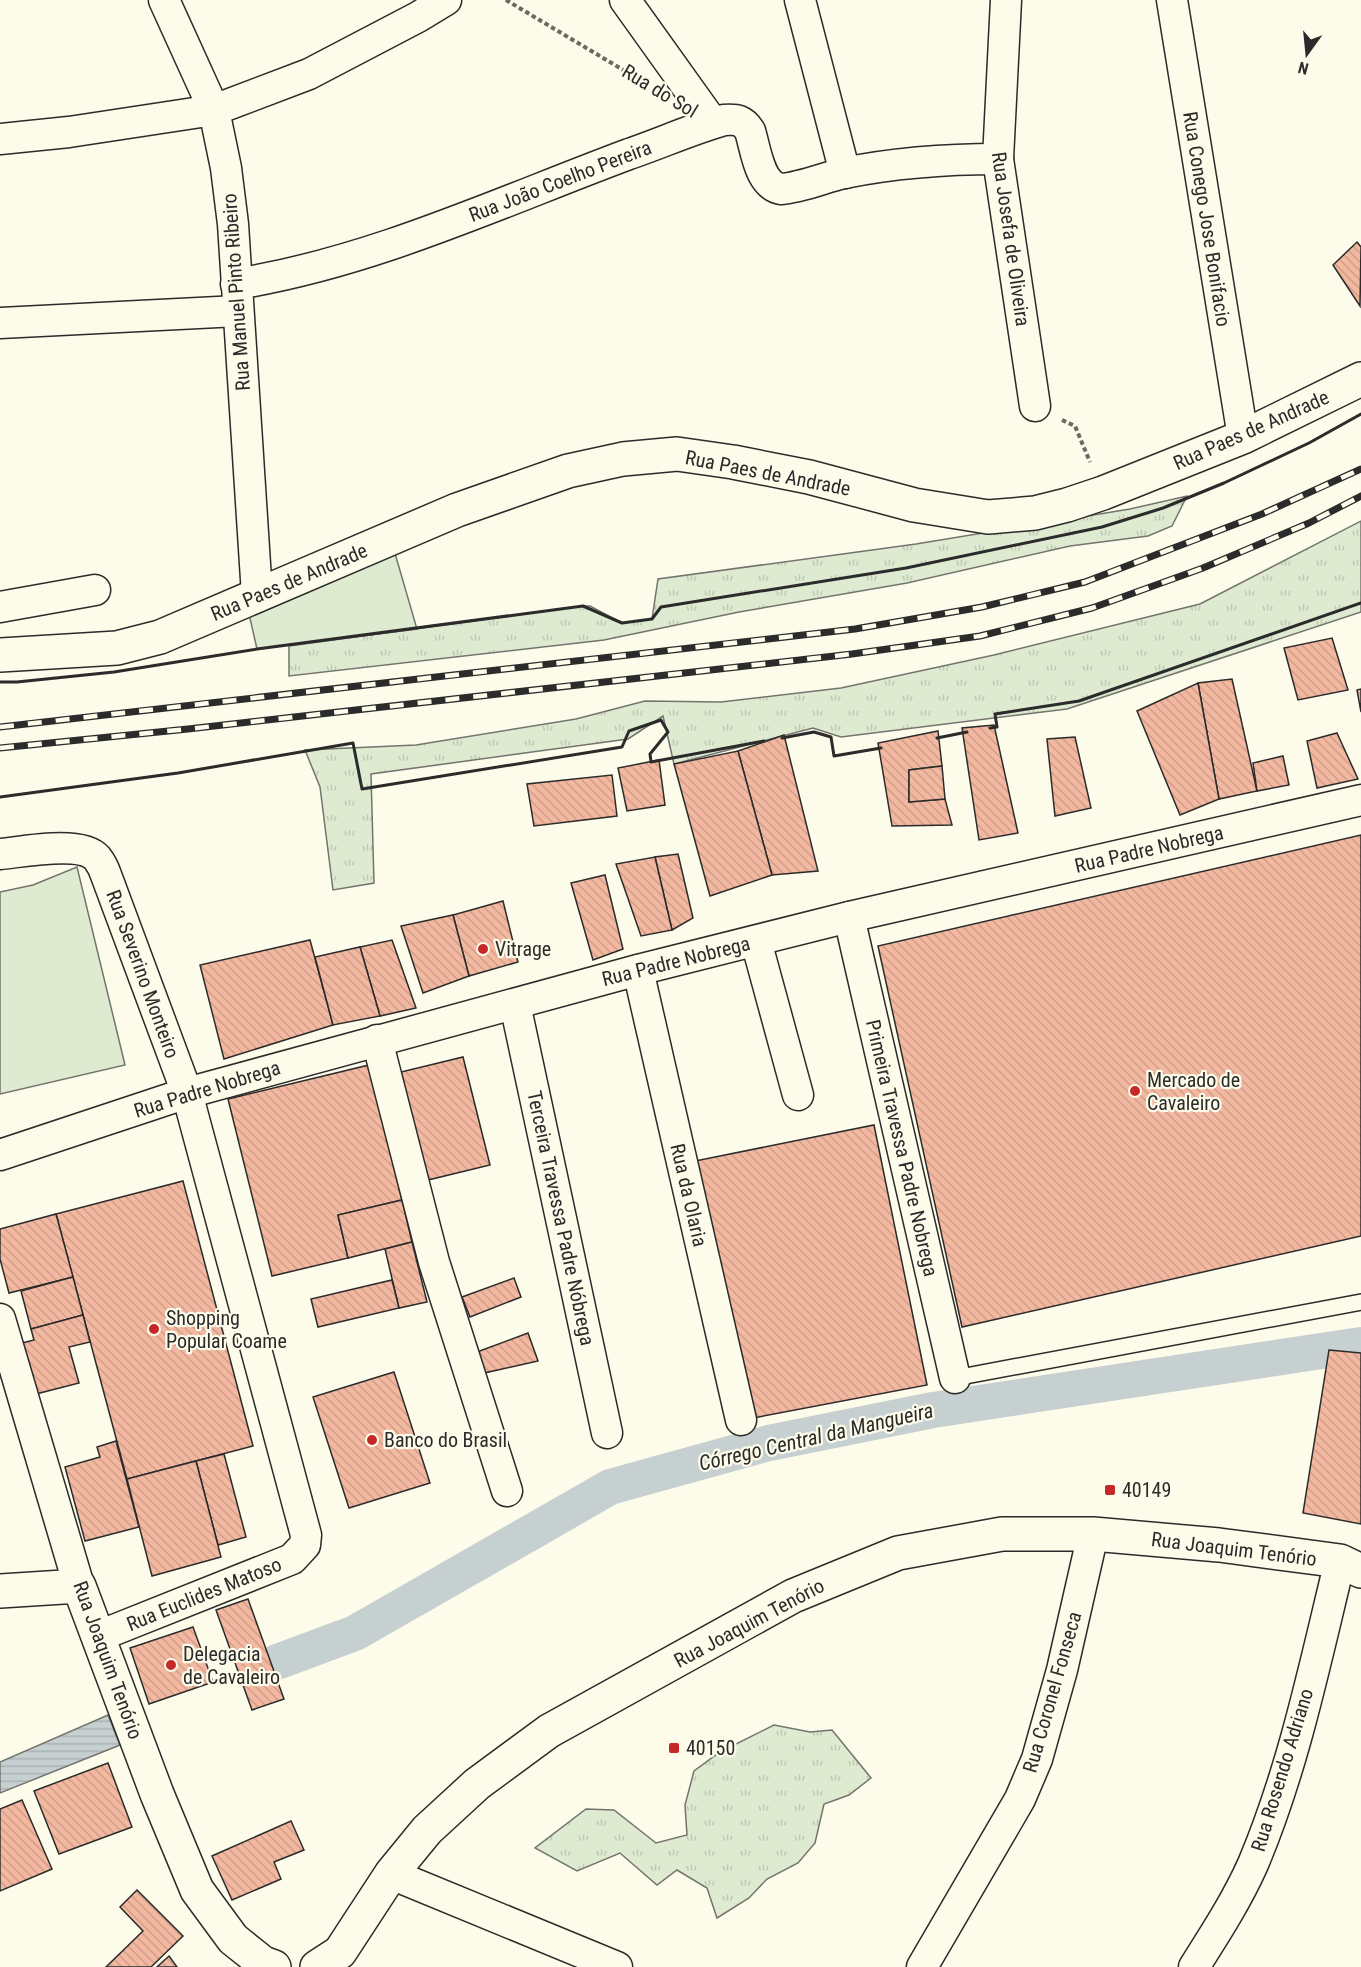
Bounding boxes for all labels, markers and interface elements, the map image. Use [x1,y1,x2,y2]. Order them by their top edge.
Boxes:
north arrow [1277,24,1337,84]
text: N [1296,58,1310,78]
street label: Rua do Sol [618,59,702,123]
street label: Rua Conego Jose Bonifacio [1178,110,1236,328]
street label: Rua João Coelho Pereira [465,135,655,227]
street label: Rua Josefa de Oliveira [987,150,1035,328]
street label: Rua Manuel Pinto Ribeiro [217,193,255,391]
street label: Rua Paes de Andrade [1170,385,1332,475]
street label: Rua Paes de Andrade [683,445,853,501]
street label: Rua Paes de Andrade [207,538,371,626]
street label: Rua Padre Nobrega [1072,820,1226,878]
street label: Rua Severino Monteiro [101,886,185,1062]
street label: Rua Padre Nobrega [599,931,753,991]
place label: Vitrage [495,937,551,961]
marker: Vitrage [476,942,490,956]
street label: Primeira Travessa Padre Nobrega [861,1017,943,1279]
street label: Rua Padre Nobrega [131,1055,283,1123]
place label: Mercado de Cavaleiro [1147,1068,1240,1115]
marker: Mercado de Cavaleiro [1128,1084,1142,1098]
street label: Terceira Travessa Padre Nóbrega [522,1088,600,1348]
street label: Rua da Olaria [665,1141,713,1249]
place label: Shopping Popular Coame [166,1306,287,1353]
marker: Shopping Popular Coame [147,1322,161,1336]
water label: Córrego Central da Mangueira [696,1398,936,1476]
place label: Banco do Brasil [384,1428,507,1452]
marker: Banco do Brasil [365,1433,379,1447]
place label: 40149 [1122,1478,1171,1502]
marker: 40149 [1103,1483,1117,1497]
street label: Rua Joaquim Tenório [1150,1527,1318,1571]
street label: Rua Euclides Matoso [123,1552,285,1636]
street label: Rua Joaquim Tenório [670,1573,828,1673]
street label: Rua Joaquim Tenório [68,1578,148,1742]
street label: Rua Coronel Fonseca [1018,1609,1086,1775]
place label: Delegacia de Cavaleiro [183,1642,280,1689]
marker: Delegacia de Cavaleiro [164,1658,178,1672]
street label: Rua Rosendo Adriano [1246,1686,1318,1854]
place label: 40150 [686,1736,735,1760]
marker: 40150 [667,1741,681,1755]

